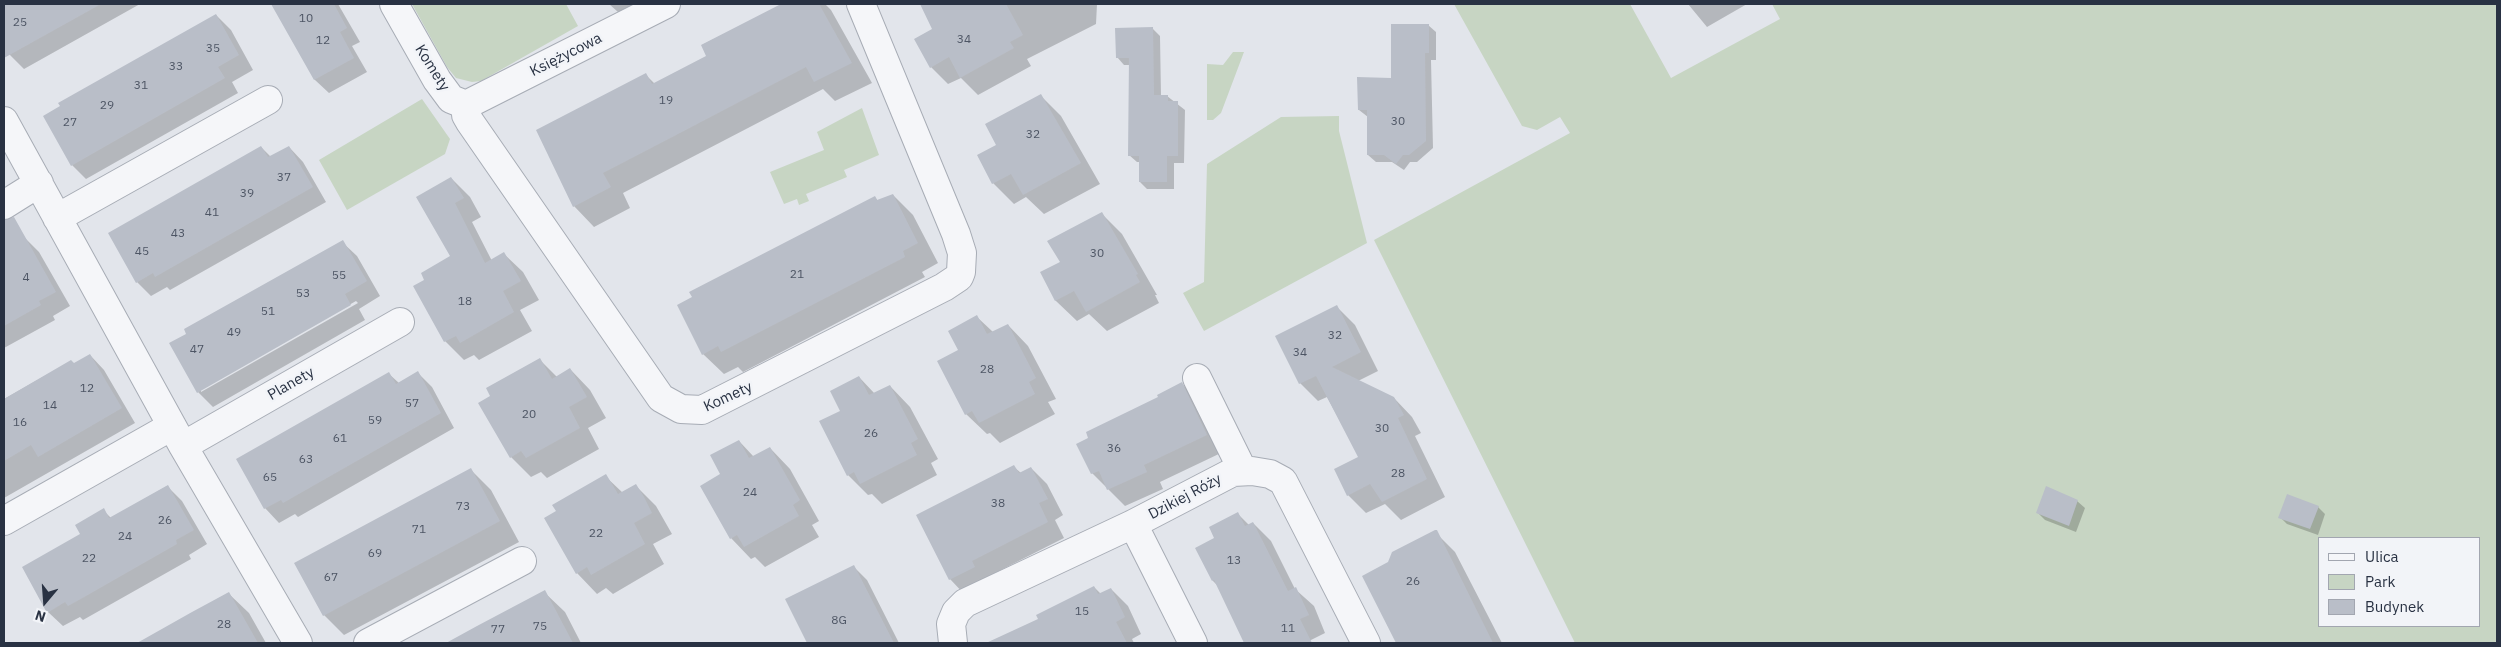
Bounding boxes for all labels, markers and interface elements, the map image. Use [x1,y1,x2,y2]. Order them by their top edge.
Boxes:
house number: 10 [299,12,313,26]
house number: 25 [13,16,27,30]
street label: Księżycowa [527,29,605,81]
house number: 34 [957,33,971,47]
house number: 12 [316,34,330,48]
street label: Komety [411,41,453,95]
house number: 35 [206,42,220,56]
house number: 33 [169,60,183,74]
house number: 31 [134,79,148,93]
house number: 19 [659,94,673,108]
house number: 29 [100,99,114,113]
house number: 30 [1391,115,1405,129]
house number: 27 [63,116,77,130]
house number: 32 [1026,128,1040,142]
house number: 37 [277,171,291,185]
house number: 39 [240,187,254,201]
house number: 41 [205,206,219,220]
house number: 43 [171,227,185,241]
house number: 45 [135,245,149,259]
house number: 30 [1090,247,1104,261]
house number: 21 [790,268,804,282]
house number: 55 [332,269,346,283]
house number: 4 [22,271,30,285]
house number: 53 [296,287,310,301]
house number: 18 [458,295,472,309]
house number: 51 [261,305,275,319]
house number: 49 [227,326,241,340]
house number: 32 [1328,329,1342,343]
house number: 47 [190,343,204,357]
house number: 34 [1293,346,1307,360]
house number: 28 [980,363,994,377]
street label: Planety [265,364,317,404]
street label: Komety [701,378,755,416]
house number: 12 [80,382,94,396]
house number: 57 [405,397,419,411]
house number: 14 [43,399,57,413]
house number: 20 [522,408,536,422]
house number: 59 [368,414,382,428]
house number: 16 [13,416,27,430]
house number: 30 [1375,422,1389,436]
house number: 26 [864,427,878,441]
house number: 61 [333,432,347,446]
house number: 36 [1107,442,1121,456]
house number: 63 [299,453,313,467]
house number: 28 [1391,467,1405,481]
street label: Dzikiej Róży [1145,470,1225,524]
house number: 65 [263,471,277,485]
house number: 24 [743,486,757,500]
house number: 38 [991,497,1005,511]
house number: 73 [456,500,470,514]
house number: 26 [158,514,172,528]
house number: 71 [412,523,426,537]
house number: 22 [589,527,603,541]
house number: 24 [118,530,132,544]
legend [2318,537,2481,627]
house number: 69 [368,547,382,561]
text: Ulica [2365,547,2399,566]
house number: 22 [82,552,96,566]
house number: 13 [1227,554,1241,568]
house number: 67 [324,571,338,585]
text: Park [2365,572,2395,591]
house number: 26 [1406,575,1420,589]
north arrow [20,577,70,627]
text: Budynek [2365,597,2424,616]
house number: 15 [1075,605,1089,619]
text: N [33,606,48,626]
house number: 8G [831,614,847,628]
house number: 28 [217,618,231,632]
house number: 75 [533,620,547,634]
house number: 11 [1281,622,1295,636]
house number: 77 [491,623,505,637]

